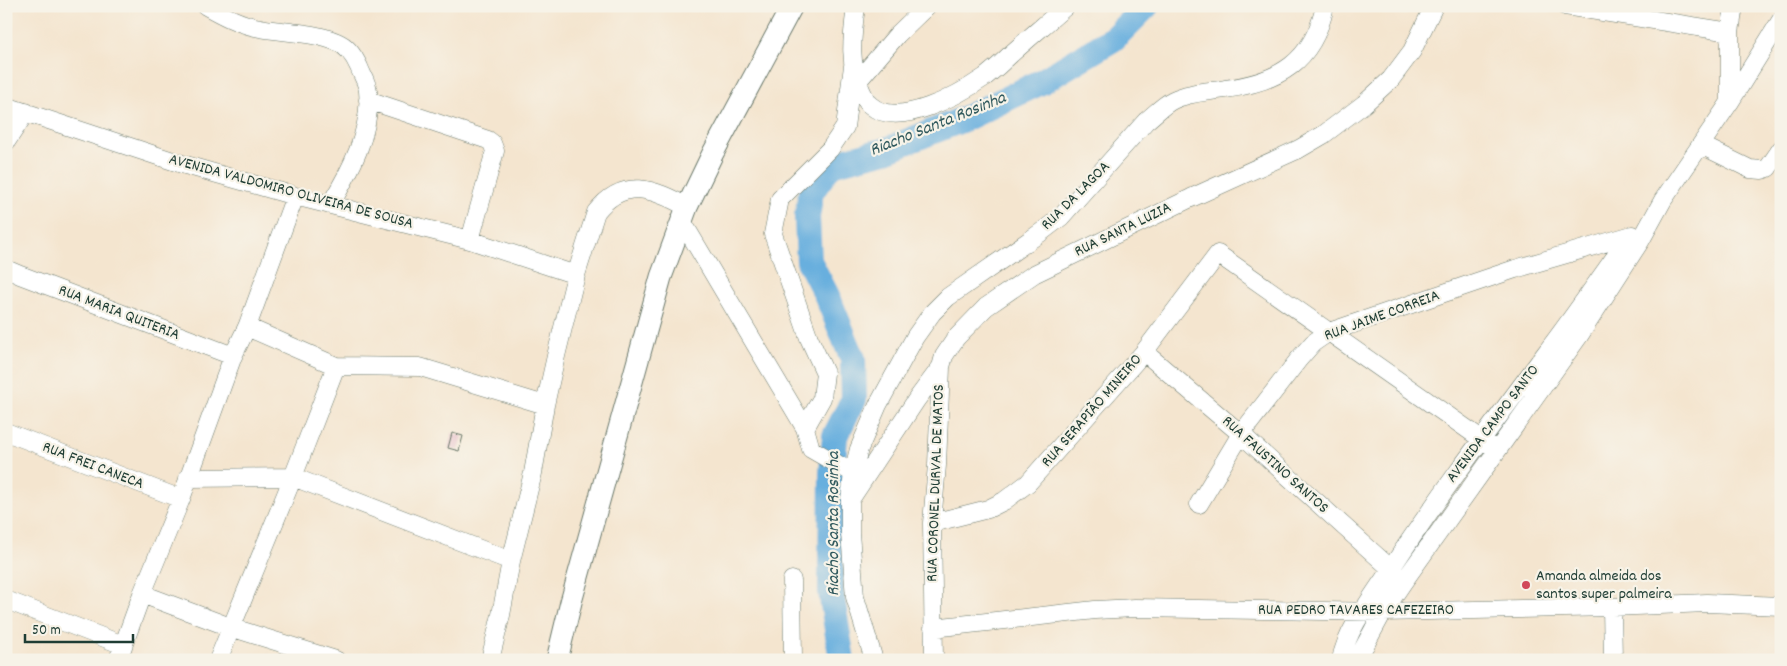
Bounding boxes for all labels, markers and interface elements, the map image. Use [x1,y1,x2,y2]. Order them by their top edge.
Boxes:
water label: Riacho Santa Rosinha [866,86,1011,164]
street label: AVENIDA VALDOMIRO OLIVEIRA DE SOUSA [166,148,416,236]
street label: RUA DA LAGOA [1036,156,1116,236]
street label: RUA SANTA LUZIA [1071,196,1176,263]
street label: RUA MARIA QUITERIA [55,279,183,347]
street label: RUA JAIME CORREIA [1321,284,1443,348]
street label: RUA SERAPIÃO MINEIRO [1036,349,1148,473]
street label: AVENIDA CAMPO SANTO [1441,360,1545,488]
street label: RUA CORONEL DURVAL DE MATOS [921,384,951,582]
street label: RUA FAUSTINO SANTOS [1216,411,1334,519]
street label: RUA FREI CANECA [39,436,147,496]
water label: Riacho Santa Rosinha [822,450,847,596]
place label: Amanda almeida dos santos super palmeira [1536,565,1672,606]
marker: Amanda almeida dos santos super palmeira [1520,579,1532,591]
street label: RUA PEDRO TAVARES CAFEZEIRO [1258,599,1454,622]
scale bar [25,611,132,643]
text: 50 m [32,620,61,642]

